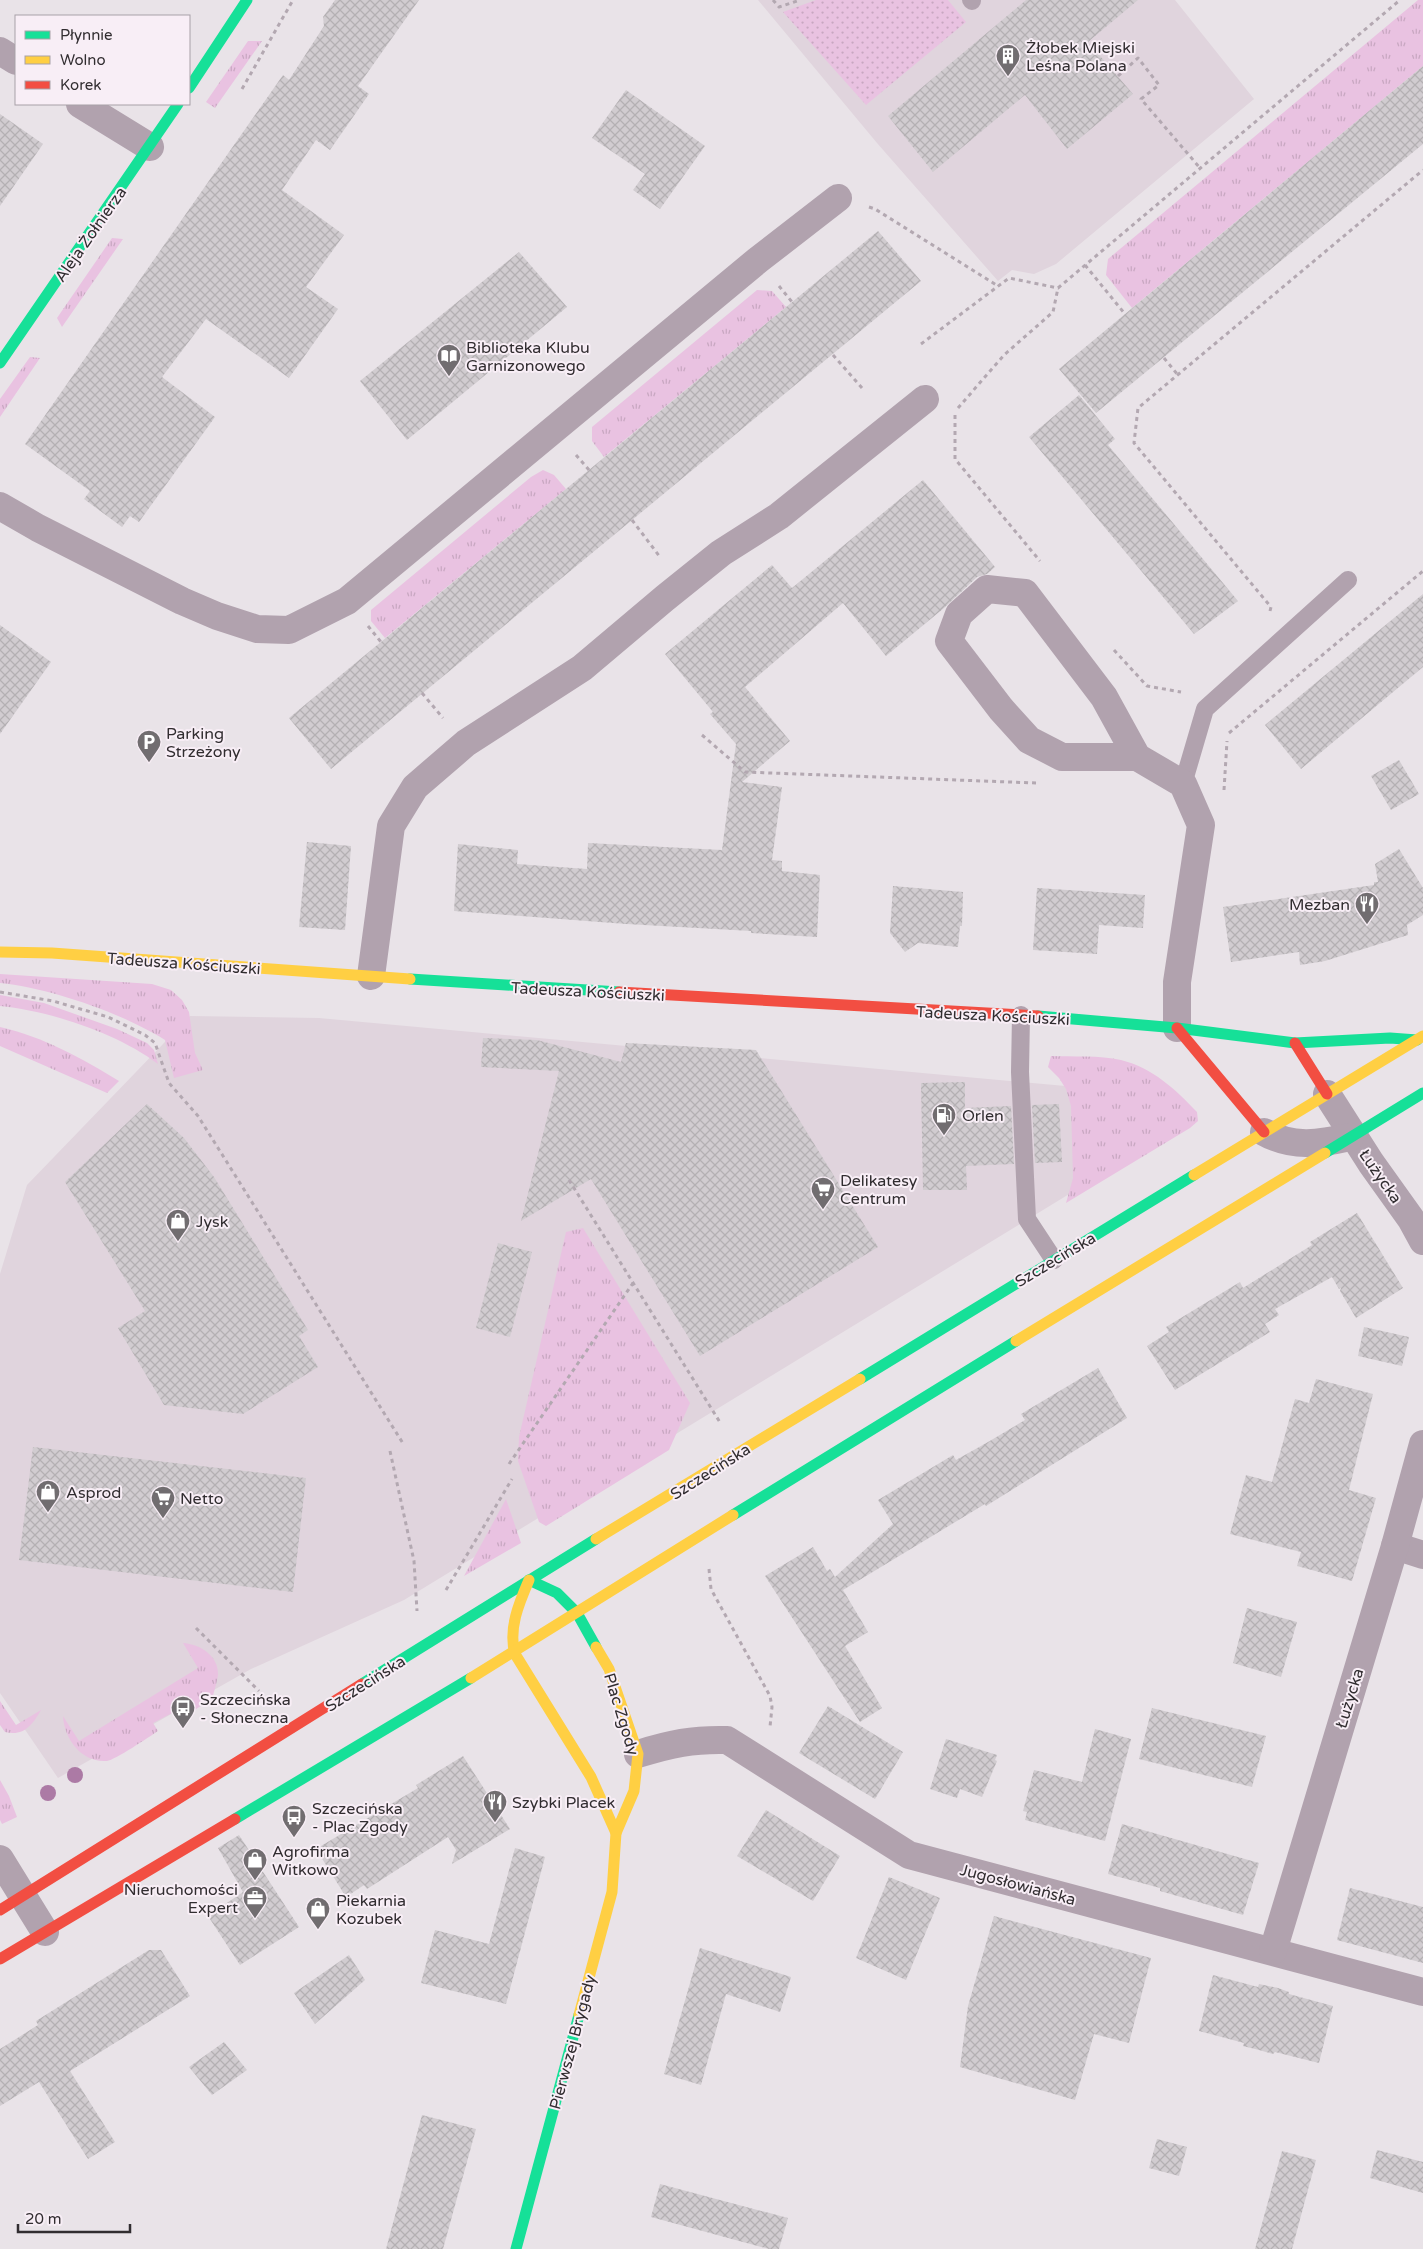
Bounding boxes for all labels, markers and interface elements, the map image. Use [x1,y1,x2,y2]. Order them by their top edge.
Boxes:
legend [15,15,190,105]
text: Płynnie [60,26,113,44]
place label: Żłobek Miejski Leśna Polana [1026,38,1135,76]
building icon: Żłobek Miejski Leśna Polana [995,43,1021,77]
text: Wolno [60,51,106,69]
text: Korek [60,76,101,94]
street label: Aleja Żołnierza [50,183,131,286]
place label: Biblioteka Klubu Garnizonowego [466,338,590,376]
library icon: Biblioteka Klubu Garnizonowego [436,343,462,377]
place label: Parking Strzeżony [166,724,241,762]
parking icon: Parking Strzeżony [136,729,162,763]
restaurant icon: Mezban [1354,891,1380,925]
place label: Mezban [1289,895,1350,915]
street label: Tadeusza Kościuszki [106,949,261,979]
street label: Tadeusza Kościuszki [511,978,665,1006]
street label: Tadeusza Kościuszki [916,1002,1070,1030]
fuel station icon: Orlen [931,1102,957,1136]
place label: Orlen [962,1106,1004,1126]
street label: Łużycka [1354,1146,1406,1208]
place label: Delikatesy Centrum [840,1171,918,1209]
supermarket icon: Delikatesy Centrum [810,1176,836,1210]
shop icon: Jysk [165,1208,191,1242]
place label: Jysk [196,1212,229,1232]
street label: Szczecińska [1011,1228,1100,1292]
street label: Szczecińska [667,1439,754,1504]
shop icon: Asprod [35,1479,61,1513]
place label: Asprod [66,1483,121,1503]
supermarket icon: Netto [150,1485,176,1519]
place label: Netto [180,1489,224,1509]
street label: Szczecińska [322,1651,409,1716]
street label: Łużycka [1331,1666,1369,1731]
street label: Plac Zgody [599,1671,643,1758]
place label: Szczecińska - Słoneczna [200,1690,291,1728]
bus stop icon: Szczecińska - Słoneczna [170,1695,196,1729]
restaurant icon: Szybki Placek [482,1789,508,1823]
place label: Szybki Placek [512,1793,616,1813]
place label: Szczecińska - Plac Zgody [312,1799,408,1837]
bus stop icon: Szczecińska - Plac Zgody [281,1804,307,1838]
place label: Agrofirma Witkowo [272,1842,349,1880]
shop icon: Agrofirma Witkowo [242,1847,268,1881]
street label: Jugosłowiańska [958,1860,1078,1910]
place label: Nieruchomości Expert [124,1880,238,1918]
office icon: Nieruchomości Expert [242,1885,268,1919]
place label: Piekarnia Kozubek [336,1891,406,1929]
shop icon: Piekarnia Kozubek [305,1896,331,1930]
street label: Pierwszej Brygady [545,1972,601,2112]
scale bar [18,2202,130,2234]
text: 20 m [25,2210,62,2228]

